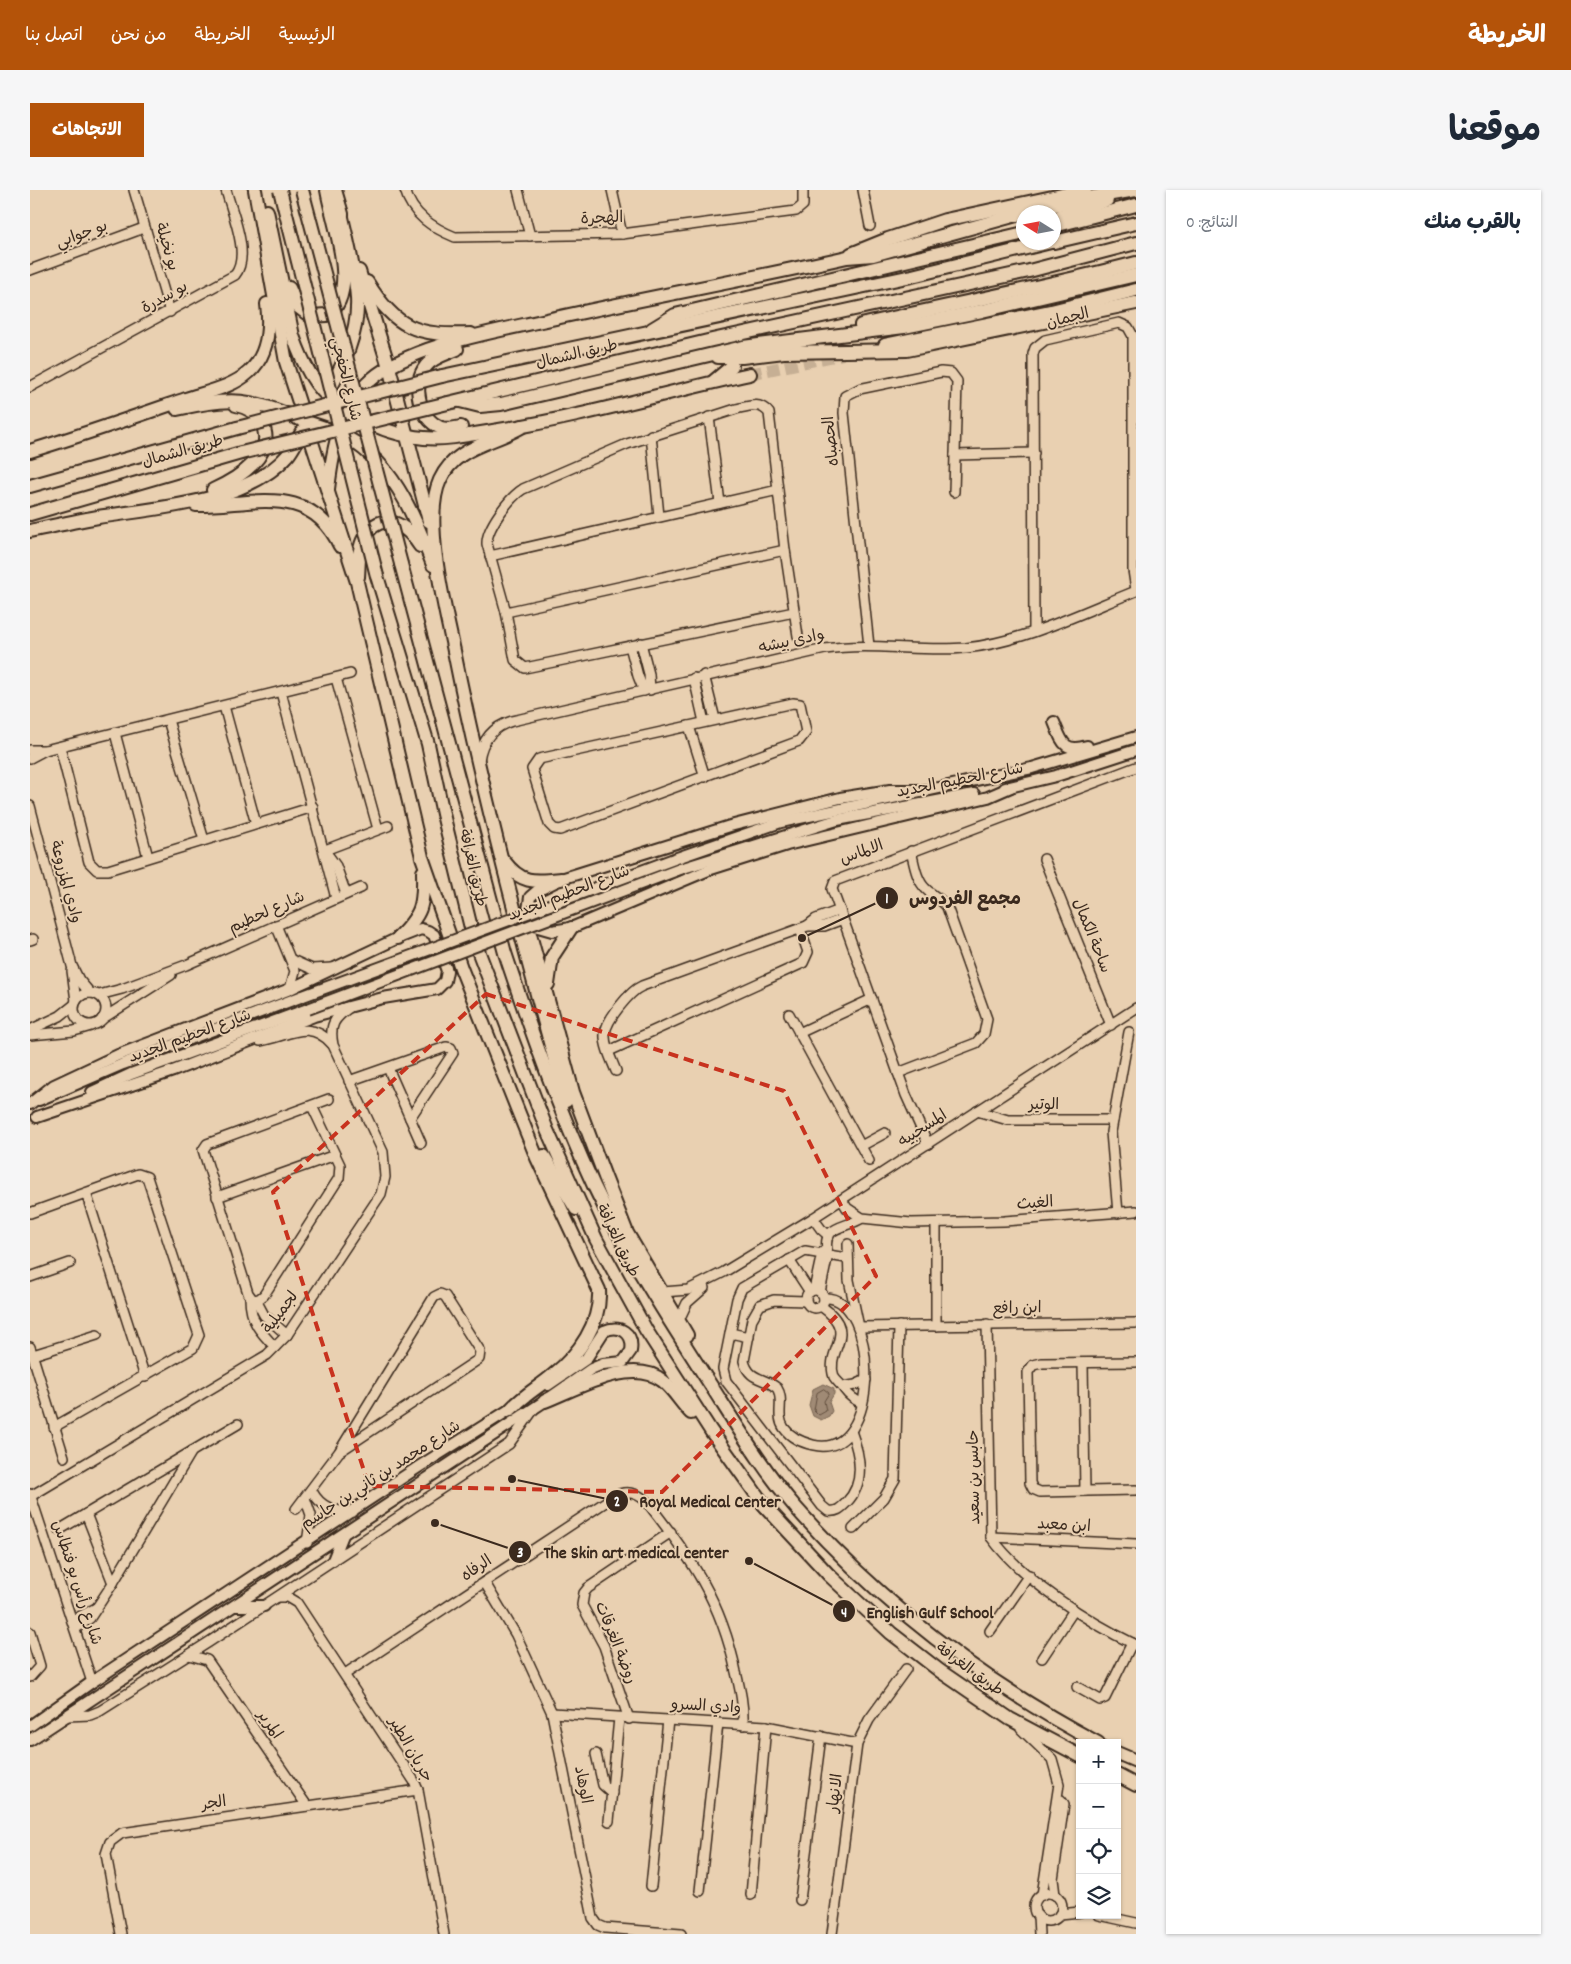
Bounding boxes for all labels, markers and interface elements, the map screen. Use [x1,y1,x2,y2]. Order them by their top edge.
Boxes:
text: الخريطة [1468,20,1546,54]
text: اتصل بنا [25,24,83,49]
text: من نحن [111,24,167,49]
text: الخريطة [195,24,251,49]
text: الرئيسية [279,24,335,49]
button: الاتجاهات [30,103,144,157]
text: موقعنا [1448,108,1541,158]
north arrow [1016,205,1061,250]
street label: الهجرة [580,207,624,231]
text: بالقرب منك [1424,209,1521,239]
text: النتائج: 0 [1186,212,1238,235]
street label: بو جوابي [53,215,111,256]
street label: بو نخيلة [148,220,184,274]
street label: بو سدرة [137,276,193,320]
street label: الجمان [1044,303,1092,335]
street label: طريق الشمال [534,334,620,376]
street label: شارع الخفجي [322,335,367,424]
street label: الحصباه [818,415,846,467]
street label: طريق الشمال [140,429,226,475]
street label: وادى بيشه [757,624,827,660]
street label: شارع الحطيم الجديد [894,757,1026,805]
street label: طريق الغرافة [452,827,492,909]
street label: الالماس [837,835,887,871]
street label: وادي المزروعة [43,838,87,926]
street label: شارع الحطيم الجديد [505,860,633,928]
callout: مجمع الفردوس [874,882,1031,915]
street label: شارع لحطيم [225,886,309,940]
text: مجمع الفردوس [909,888,1021,913]
text: 1 [885,889,889,911]
street label: ساحة الكمال [1066,895,1116,977]
street label: شارع الحطيم الجديد [125,1004,255,1070]
street label: الوتير [1027,1094,1059,1117]
street label: المسحبيه [894,1105,952,1153]
street label: الغيث [1016,1191,1054,1217]
street label: طريق الغرافة [589,1200,645,1282]
street label: لجميلية [257,1287,305,1339]
street label: ابن رافع [992,1297,1042,1321]
street label: شارع محمد بن ثاني بن جاسم [296,1415,466,1537]
street label: حابس بن سعيد [963,1429,987,1525]
callout: Royal Medical Center [604,1485,791,1518]
text: Royal Medical Center [639,1491,781,1516]
text: 2 [614,1492,620,1514]
street label: ابن معبد [1037,1513,1091,1539]
street label: شارع رأس بو فنطاس [45,1518,107,1648]
callout: The Skin art medical center [508,1535,738,1568]
text: The Skin art medical center [543,1542,729,1567]
text: 3 [517,1543,524,1565]
street label: الرفاه [457,1550,497,1588]
callout: English Gulf School [832,1595,1004,1628]
street label: روضة الغرقات [588,1598,642,1688]
text: English Gulf School [866,1602,994,1627]
text: 4 [841,1603,847,1625]
street label: طريق الغرافة [930,1637,1008,1703]
street label: وادي السرو [668,1694,742,1720]
street label: المرير [250,1704,287,1744]
street label: جريان الطير [381,1711,438,1787]
map controls [1076,1739,1121,1919]
button: + [1076,1739,1121,1784]
street label: الوهاد [567,1764,597,1806]
street label: الانهار [822,1772,850,1816]
button: − [1076,1784,1121,1829]
street label: الجر [198,1791,228,1817]
button: locate [1076,1829,1121,1874]
button: layers [1076,1874,1121,1919]

